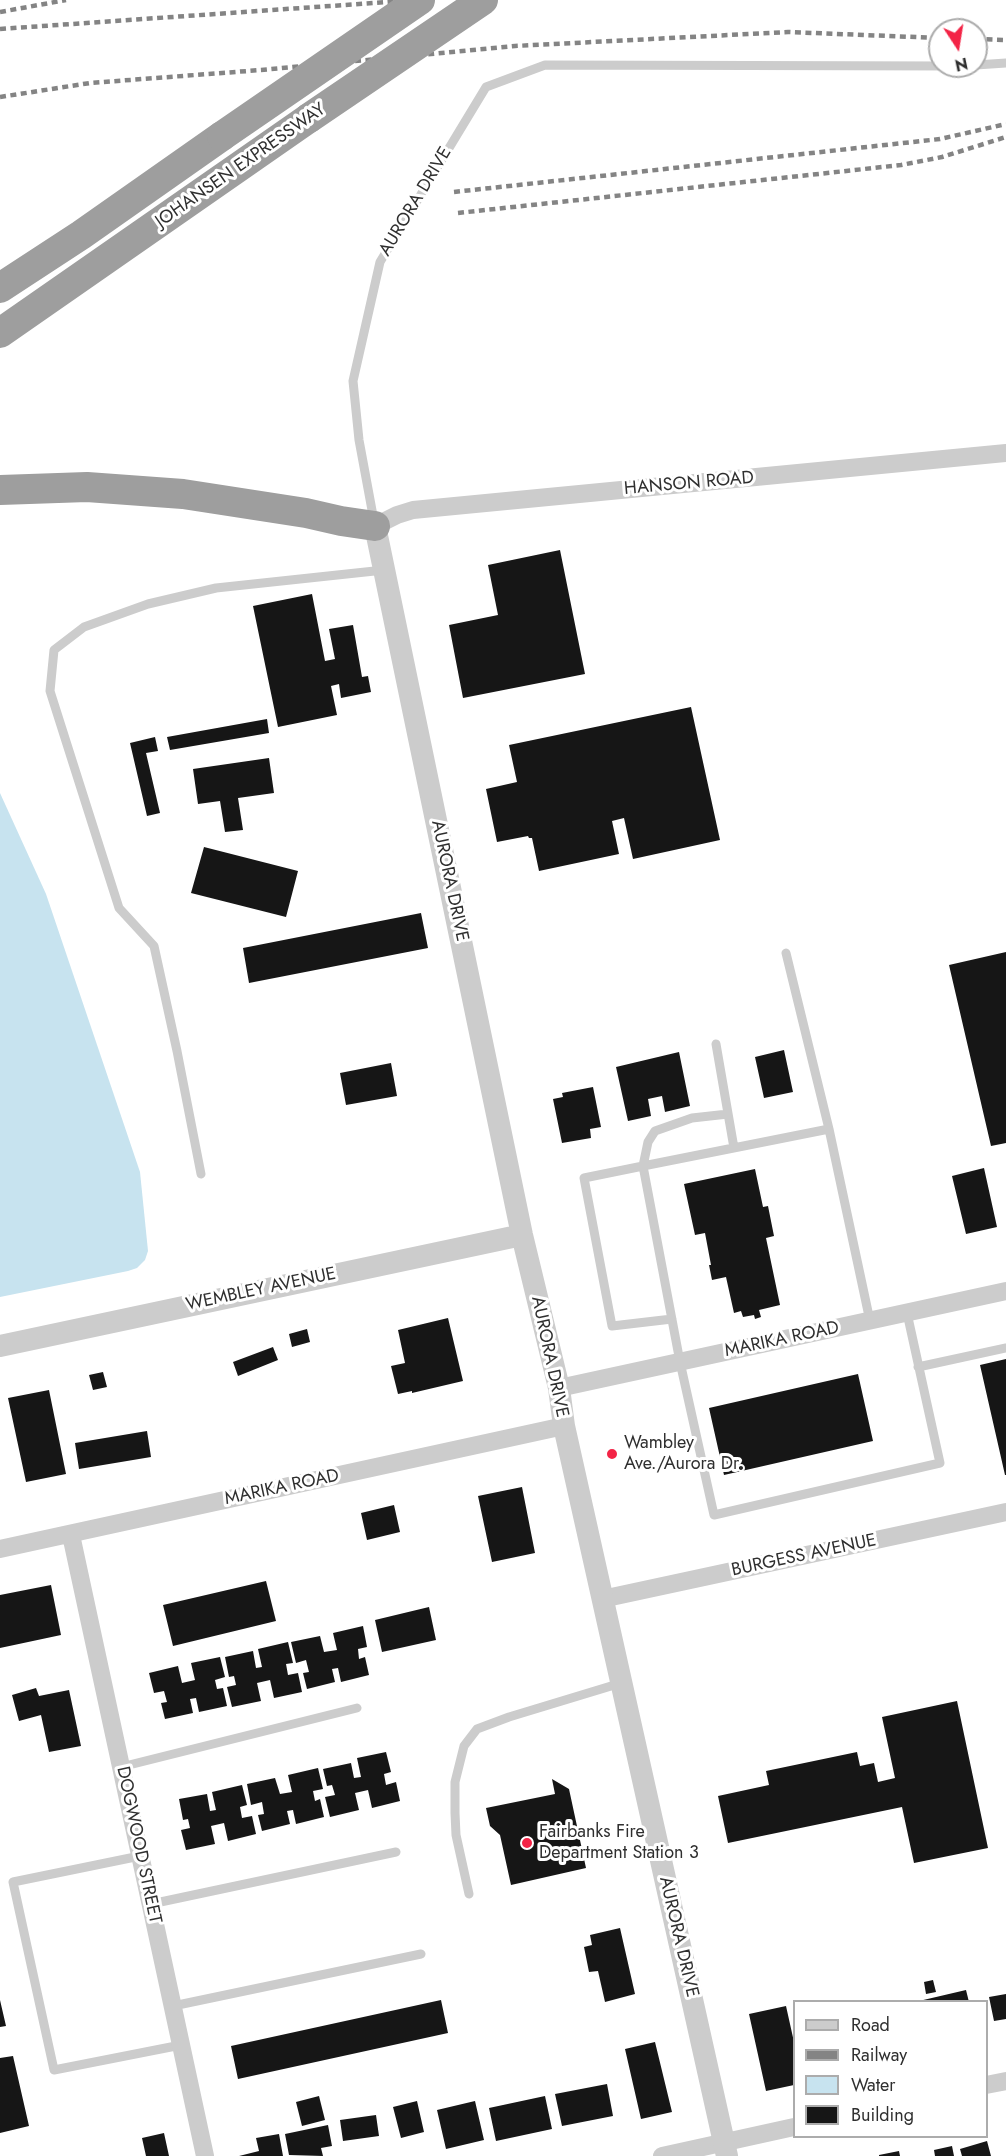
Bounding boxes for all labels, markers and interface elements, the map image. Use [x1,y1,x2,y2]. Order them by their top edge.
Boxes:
north arrow [928,18,988,78]
text: N [953,52,970,77]
street label: JOHANSEN EXPRESSWAY [152,99,330,233]
street label: AURORA DRIVE [375,144,457,260]
street label: HANSON ROAD [623,468,755,500]
street label: AURORA DRIVE [426,818,472,944]
street label: WEMBLEY AVENUE [184,1264,338,1316]
street label: AURORA DRIVE [526,1294,572,1420]
street label: MARIKA ROAD [723,1317,841,1363]
place label: Wambley Ave./Aurora Dr. [624,1433,744,1476]
marker: Wambley Ave./Aurora Dr. [605,1447,619,1461]
street label: MARIKA ROAD [223,1465,341,1511]
street label: BURGESS AVENUE [730,1530,878,1582]
street label: DOGWOOD STREET [111,1765,165,1925]
place label: Fairbanks Fire Department Station 3 [539,1822,699,1864]
marker: Fairbanks Fire Department Station 3 [520,1836,534,1850]
street label: AURORA DRIVE [654,1874,702,2000]
legend [793,2000,988,2138]
text: Road [851,2012,890,2038]
text: Railway [851,2042,907,2068]
text: Water [851,2072,895,2098]
text: Building [851,2102,914,2128]

